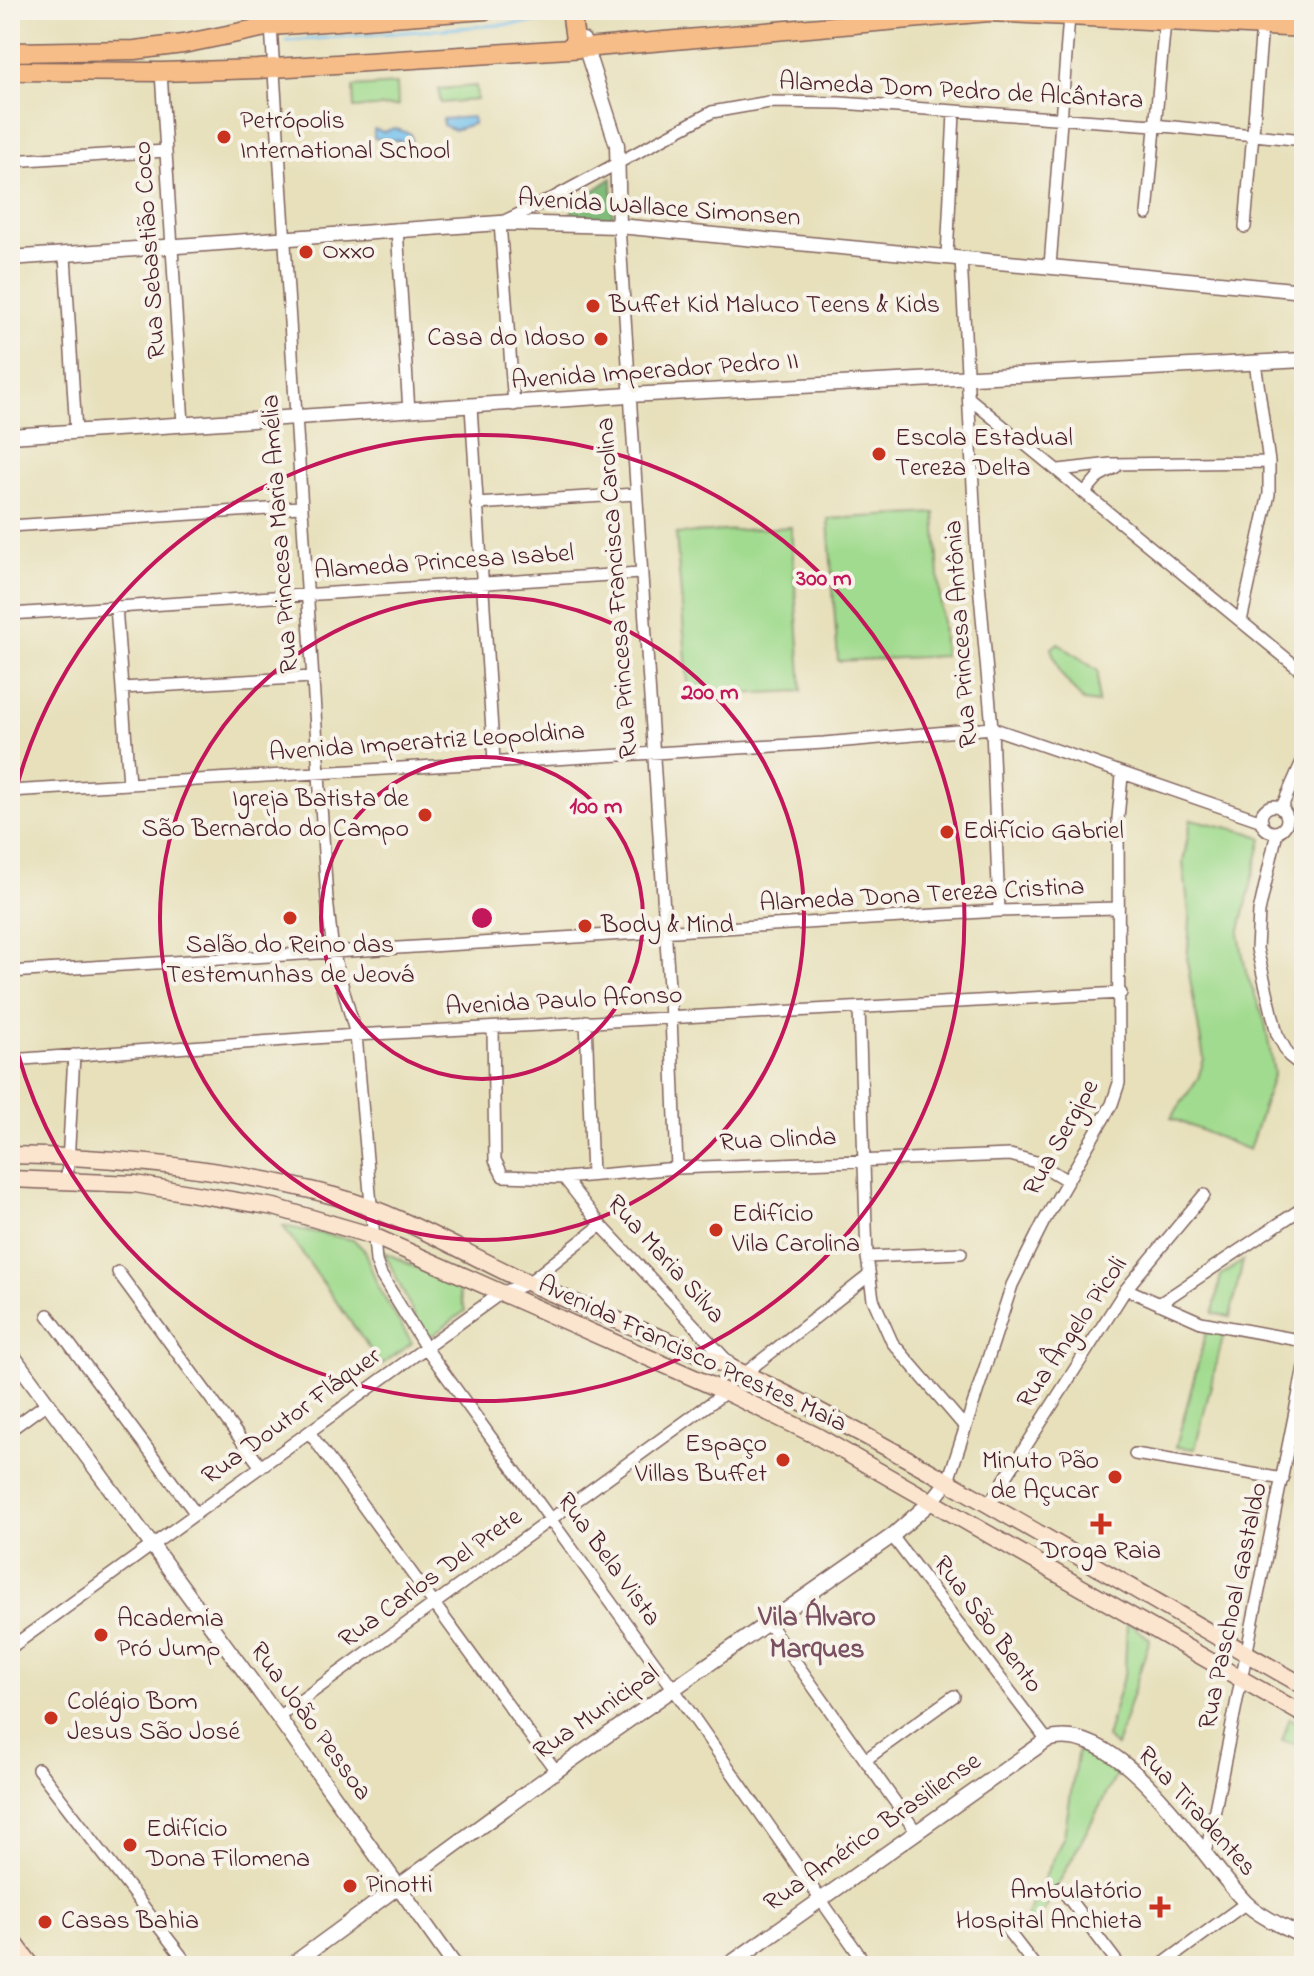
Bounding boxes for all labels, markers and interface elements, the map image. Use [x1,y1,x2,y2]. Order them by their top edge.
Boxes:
street label: Alameda Dom Pedro de Alcântara [778,63,1144,121]
place label: Petrópolis International School [240,103,450,171]
marker: Petrópolis International School [215,128,233,146]
street label: Rua Sebastião Coco [124,140,178,360]
street label: Avenida Wallace Simonsen [516,180,802,238]
place label: Oxxo [322,233,375,271]
marker: Oxxo [297,243,315,261]
place label: Buffet Kid Maluco Teens & Kids [608,287,940,325]
marker: Buffet Kid Maluco Teens & Kids [584,297,602,315]
place label: Casa do Idoso [427,320,585,358]
marker: Casa do Idoso [592,330,610,348]
street label: Avenida Imperador Pedro II [510,343,800,401]
street label: Rua Princesa Maria Amélia [252,393,310,675]
street label: Rua Princesa Francisca Carolina [587,416,649,760]
place label: Escola Estadual Tereza Delta [895,420,1073,488]
marker: Escola Estadual Tereza Delta [870,445,888,463]
street label: Rua Princesa Antônia [935,519,989,749]
street label: Alameda Princesa Isabel [313,535,575,591]
text: 300 m [795,562,852,597]
text: 200 m [680,676,739,711]
street label: Avenida Imperatriz Leopoldina [268,713,586,773]
place label: Igreja Batista de São Bernardo do Campo [142,781,409,849]
text: 100 m [570,790,623,825]
marker: Igreja Batista de São Bernardo do Campo [416,806,434,824]
place label: Edifício Gabriel [963,813,1124,851]
marker: Edifício Gabriel [938,823,956,841]
street label: Alameda Dona Tereza Cristina [758,869,1086,923]
centre of rings [468,904,496,932]
place label: Body & Mind [600,907,734,945]
marker: Salão do Reino das Testemunhas de Jeová [281,909,299,927]
marker: Body & Mind [576,917,594,935]
place label: Salão do Reino das Testemunhas de Jeová [166,927,414,995]
street label: Avenida Paulo Afonso [444,977,684,1027]
street label: Rua Sergipe [1014,1072,1110,1203]
street label: Rua Olinda [718,1119,838,1163]
street label: Rua Maria Silva [596,1187,734,1333]
place label: Edifício Vila Carolina [731,1196,860,1264]
marker: Edifício Vila Carolina [707,1221,725,1239]
street label: Rua Ângelo Picoli [1007,1249,1138,1417]
street label: Avenida Francisco Prestes Maia [531,1267,853,1443]
street label: Rua Doutor Fláquer [194,1338,390,1495]
place label: Espaço Villas Buffet [634,1426,767,1494]
place label: Minuto Pão de Açucar [982,1443,1100,1511]
marker: Espaço Villas Buffet [774,1451,792,1469]
marker: Minuto Pão de Açucar [1106,1468,1124,1486]
street label: Rua Paschoal Gastaldo [1189,1479,1279,1733]
street label: Rua Bela Vista [546,1485,670,1635]
street label: Rua Carlos Del Prete [331,1499,531,1659]
marker: Droga Raia [1092,1515,1110,1533]
place label: Droga Raia [1040,1533,1161,1571]
street label: Rua São Bento [923,1548,1051,1702]
district label: Vila Álvaro Marques [757,1597,876,1671]
place label: Academia Pró Jump [117,1601,224,1669]
marker: Academia Pró Jump [92,1626,110,1644]
street label: Rua João Pessoa [239,1635,381,1809]
street label: Rua Municipal [526,1655,668,1771]
place label: Colégio Bom Jesus São José [67,1684,240,1752]
marker: Colégio Bom Jesus São José [42,1709,60,1727]
street label: Rua Tiradentes [1127,1738,1265,1886]
street label: Rua Américo Brasiliense [757,1743,990,1922]
place label: Edifício Dona Filomena [145,1811,310,1879]
marker: Edifício Dona Filomena [121,1836,139,1854]
place label: Pinotti [366,1867,433,1905]
place label: Ambulatório Hospital Anchieta [956,1873,1142,1941]
marker: Pinotti [341,1877,359,1895]
marker: Ambulatório Hospital Anchieta [1149,1896,1171,1918]
place label: Casas Bahia [61,1903,199,1941]
marker: Casas Bahia [36,1913,54,1931]

